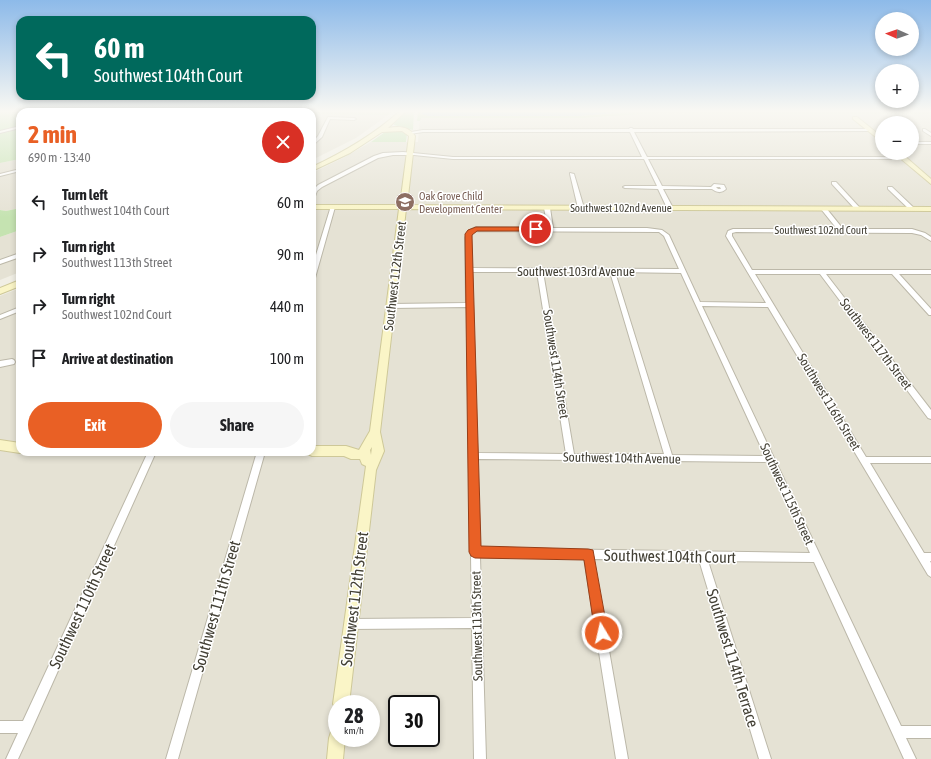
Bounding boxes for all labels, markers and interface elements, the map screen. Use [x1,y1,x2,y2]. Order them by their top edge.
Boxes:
north arrow [875,12,919,56]
map controls [875,12,919,160]
icon: left [28,32,80,84]
text: 60 m [94,32,144,64]
button: + [875,64,919,108]
text: Southwest 104th Court [94,65,243,86]
button: − [875,116,919,160]
text: 2 min [28,121,77,148]
button: close [262,121,304,163]
text: 690 m · 13:40 [28,150,91,165]
text: Turn left [62,186,108,203]
place label: Oak Grove Child Development Center [419,190,503,215]
icon: left [28,191,50,213]
school or university icon: Oak Grove Child Development Center [394,191,416,213]
text: 60 m [277,194,304,211]
street label: Southwest 102nd Avenue [570,202,672,214]
text: Southwest 104th Court [62,203,169,218]
pin [519,212,553,246]
icon: arrive [525,218,547,240]
street label: Southwest 112th Street [381,220,409,332]
street label: Southwest 102nd Court [775,224,867,236]
text: Turn right [62,238,115,255]
icon: right [28,243,50,265]
text: 90 m [277,246,304,263]
text: Southwest 113th Street [62,255,172,270]
street label: Southwest 103rd Avenue [517,264,635,279]
text: Turn right [62,290,115,307]
icon: right [28,295,50,317]
street label: Southwest 117th Street [837,295,915,393]
text: 440 m [270,298,304,315]
text: Southwest 102nd Court [62,307,172,322]
street label: Southwest 114th Street [540,308,572,420]
icon: arrive [28,347,50,369]
text: Arrive at destination [62,350,173,367]
text: 100 m [270,350,304,367]
street label: Southwest 116th Street [794,351,864,453]
button: Exit [28,402,162,448]
button: Share [170,402,304,448]
street label: Southwest 115th Street [757,441,817,547]
street label: Southwest 104th Avenue [563,449,681,467]
street label: Southwest 112th Street [337,530,371,667]
street label: Southwest 111th Street [189,538,243,674]
street label: Southwest 110th Street [45,540,119,671]
street label: Southwest 104th Court [604,546,737,566]
street label: Southwest 113th Street [469,571,485,681]
street label: Southwest 114th Terrace [703,587,763,729]
position arrow [581,612,623,654]
speed limit sign: 30 [388,695,440,747]
text: 28 [345,704,363,727]
text: km/h [344,725,364,736]

